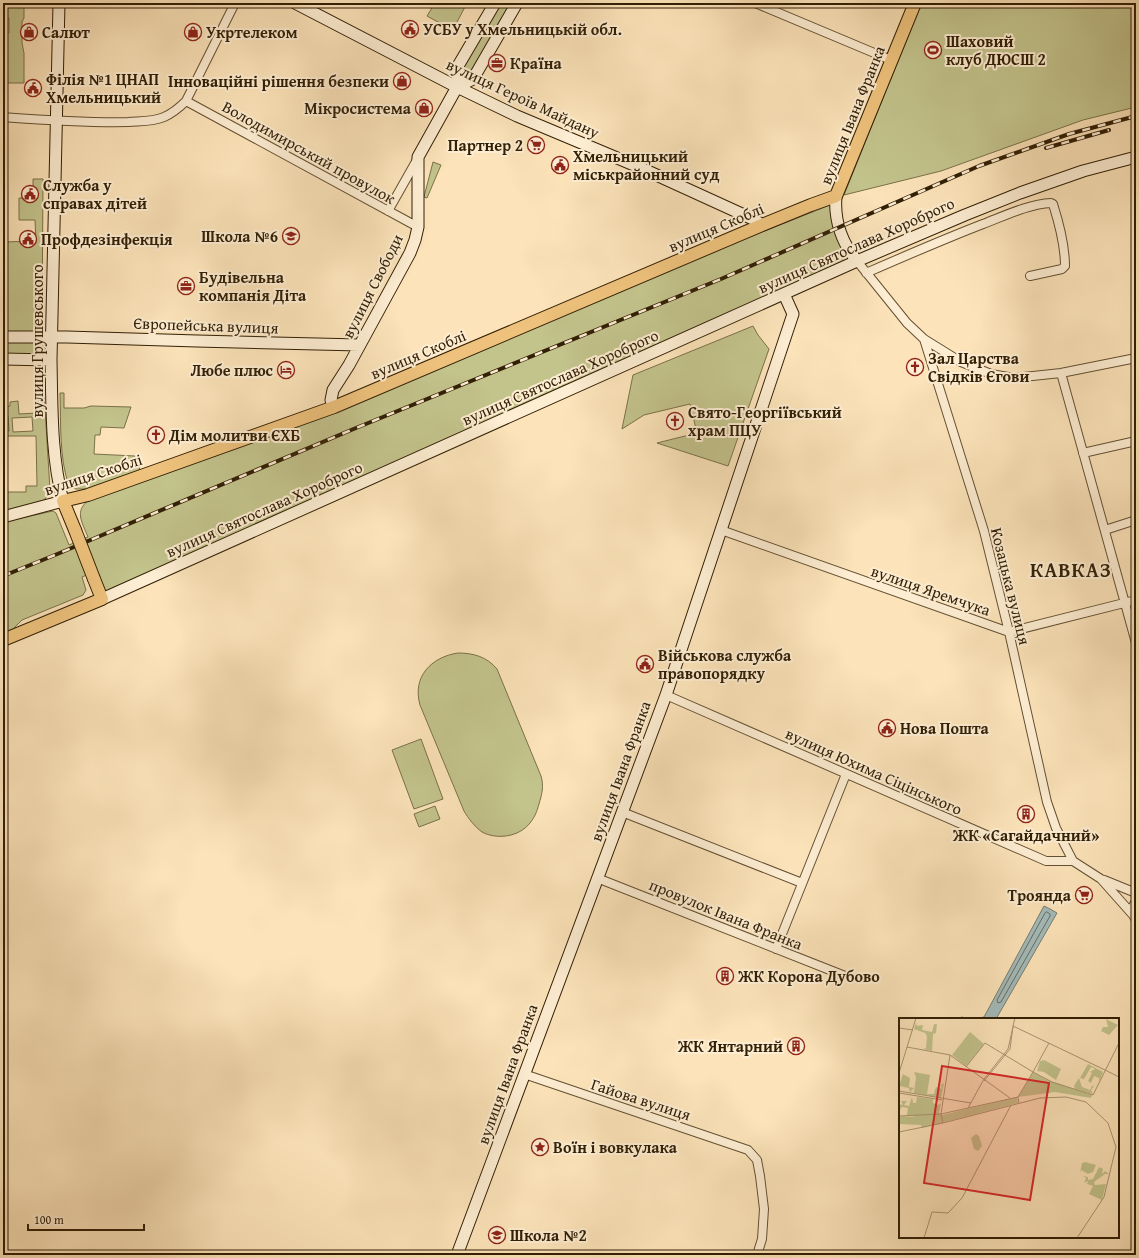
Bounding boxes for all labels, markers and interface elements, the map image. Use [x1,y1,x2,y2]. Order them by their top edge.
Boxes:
place label: УСБУ у Хмельницькій обл. [423,17,622,41]
public building icon: УСБУ у Хмельницькій обл. [400,19,420,39]
place label: Салют [42,20,90,44]
place label: Укртелеком [206,20,298,44]
shop icon: Салют [19,22,39,42]
shop icon: Укртелеком [183,22,203,42]
place label: Шаховий клуб ДЮСШ 2 [946,29,1046,71]
sports icon: Шаховий клуб ДЮСШ 2 [923,40,943,60]
street label: вулиця Івана Франка [813,42,891,188]
place label: Країна [510,51,563,75]
street label: вулиця Героїв Майдану [442,52,604,144]
office icon: Країна [487,53,507,73]
place label: Філія №1 ЦНАП Хмельницький [46,67,161,109]
place label: Інноваційні рішення безпеки [168,69,389,93]
shop icon: Інноваційні рішення безпеки [392,71,412,91]
public building icon: Філія №1 ЦНАП Хмельницький [23,78,43,98]
street label: Володимирський провулок [218,94,401,210]
place label: Мікросистема [304,96,412,120]
shop icon: Мікросистема [414,98,434,118]
place label: Партнер 2 [448,133,523,157]
supermarket icon: Партнер 2 [526,135,546,155]
place label: Хмельницький міськрайонний суд [573,144,720,186]
public building icon: Хмельницький міськрайонний суд [550,155,570,175]
place label: Служба у справах дітей [43,173,147,215]
public building icon: Служба у справах дітей [20,184,40,204]
street label: вулиця Святослава Хороброго [754,191,958,299]
street label: вулиця Скоблі [664,196,768,258]
place label: Школа №6 [201,224,278,248]
school or university icon: Школа №6 [281,226,301,246]
place label: Профдезінфекція [41,227,173,251]
public building icon: Профдезінфекція [18,229,38,249]
street label: вулиця Свободи [335,229,409,342]
street label: вулиця Грушевського [25,264,49,418]
place label: Будівельна компанія Діта [199,265,307,307]
office icon: Будівельна компанія Діта [176,276,196,296]
street label: Європейська вулиця [133,310,279,340]
street label: вулиця Скоблі [366,323,470,385]
street label: вулиця Святослава Хороброго [458,323,662,431]
place label: Зал Царства Свідків Єгови [928,346,1030,388]
church icon: Зал Царства Свідків Єгови [905,357,925,377]
place label: Любе плюс [190,358,274,382]
hotel icon: Любе плюс [276,360,296,380]
place label: Свято-Георгіївський храм ПЦУ [688,400,842,442]
church icon: Свято-Георгіївський храм ПЦУ [665,411,685,431]
place label: Дім молитви ЄХБ [168,423,301,447]
church icon: Дім молитви ЄХБ [146,425,166,445]
street label: вулиця Скоблі [41,447,146,501]
street label: вулиця Святослава Хороброго [162,455,366,563]
street label: Козацька вулиця [985,525,1037,647]
district label: КАВКАЗ [1030,555,1112,584]
street label: вулиця Яремчука [868,558,994,622]
place label: Військова служба правопорядку [658,643,792,685]
public building icon: Військова служба правопорядку [635,654,655,674]
street label: вулиця Івана Франка [583,697,657,844]
place label: Нова Пошта [900,716,990,740]
public building icon: Нова Пошта [877,718,897,738]
street label: вулиця Юхима Сіцінського [782,721,966,821]
building icon: ЖК «Сагайдачний» [1016,804,1036,824]
place label: ЖК «Сагайдачний» [952,823,1099,847]
street label: провулок Івана Франка [646,872,807,956]
place label: Троянда [1008,883,1072,907]
supermarket icon: Троянда [1074,885,1094,905]
place label: ЖК Корона Дубово [737,964,880,988]
building icon: ЖК Корона Дубово [715,966,735,986]
street label: вулиця Івана Франка [470,1000,544,1147]
inset map [899,1018,1119,1238]
place label: ЖК Янтарний [677,1034,783,1058]
building icon: ЖК Янтарний [786,1036,806,1056]
street label: Гайова вулиця [588,1072,694,1126]
place label: Воїн і вовкулака [553,1135,678,1159]
place icon: Воїн і вовкулака [530,1137,550,1157]
scale bar [28,1206,144,1232]
text: 100 m [34,1211,64,1228]
place label: Школа №2 [510,1223,587,1247]
school or university icon: Школа №2 [487,1225,507,1245]

